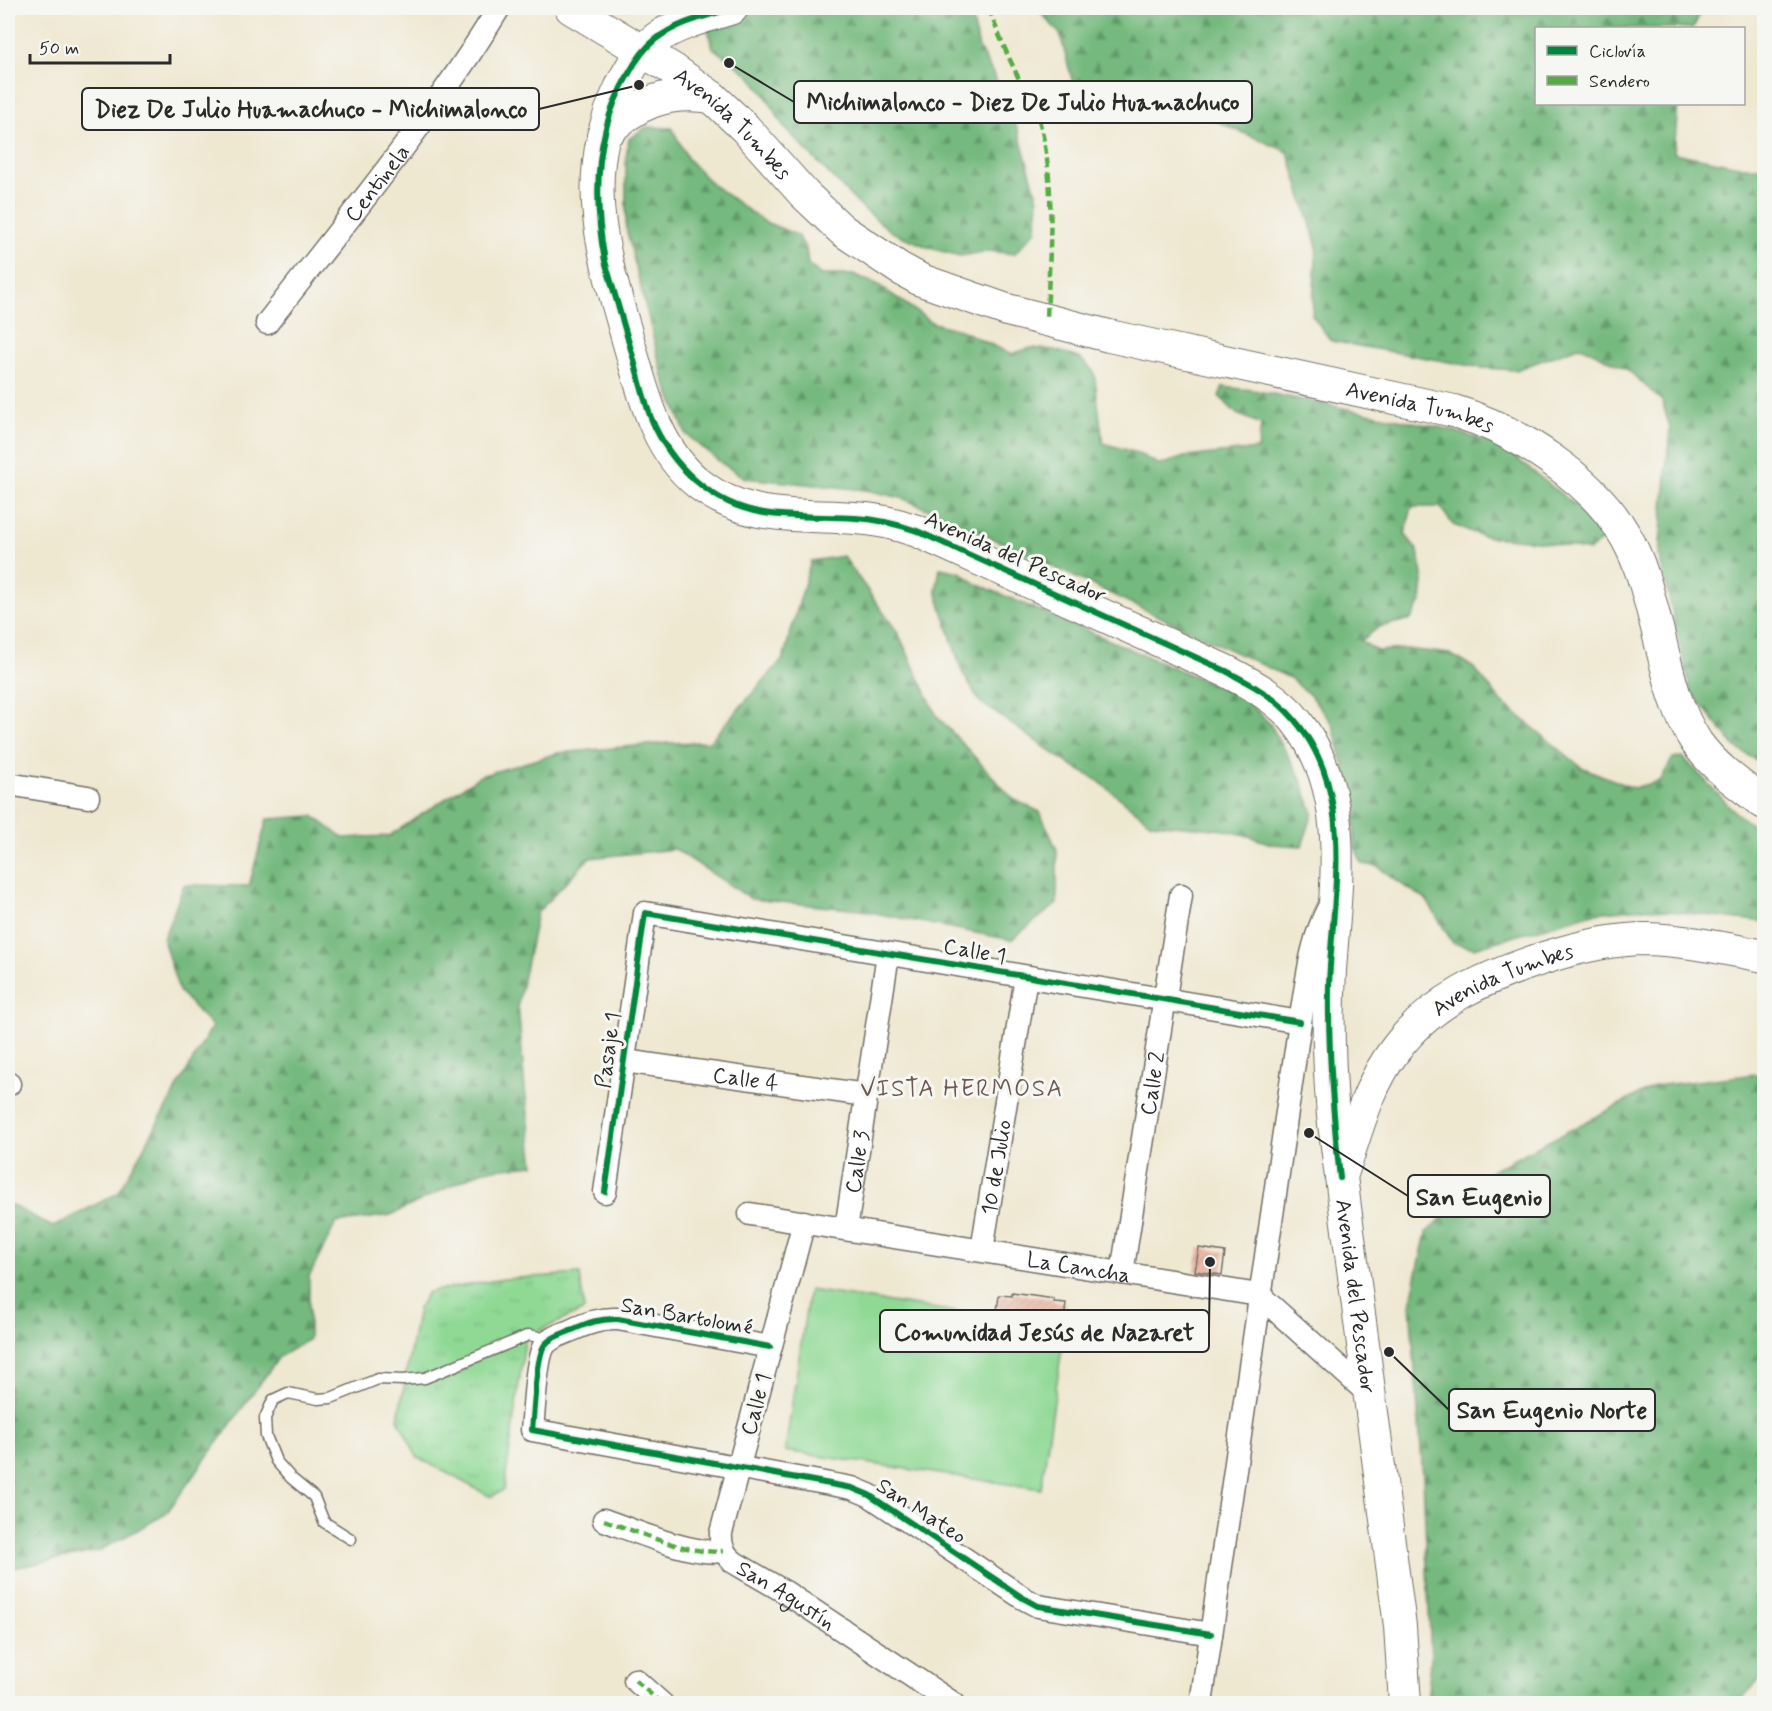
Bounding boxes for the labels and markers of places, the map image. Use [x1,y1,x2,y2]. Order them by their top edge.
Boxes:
callout: Michimalonco - Diez De Julio Huamachuco [794,81,1252,123]
callout: Diez De Julio Huamachuco - Michimalonco [82,88,539,130]
callout: San Eugenio [1408,1175,1550,1217]
callout: Comunidad Jesús de Nazaret [880,1310,1209,1352]
callout: San Eugenio Norte [1449,1389,1655,1431]

